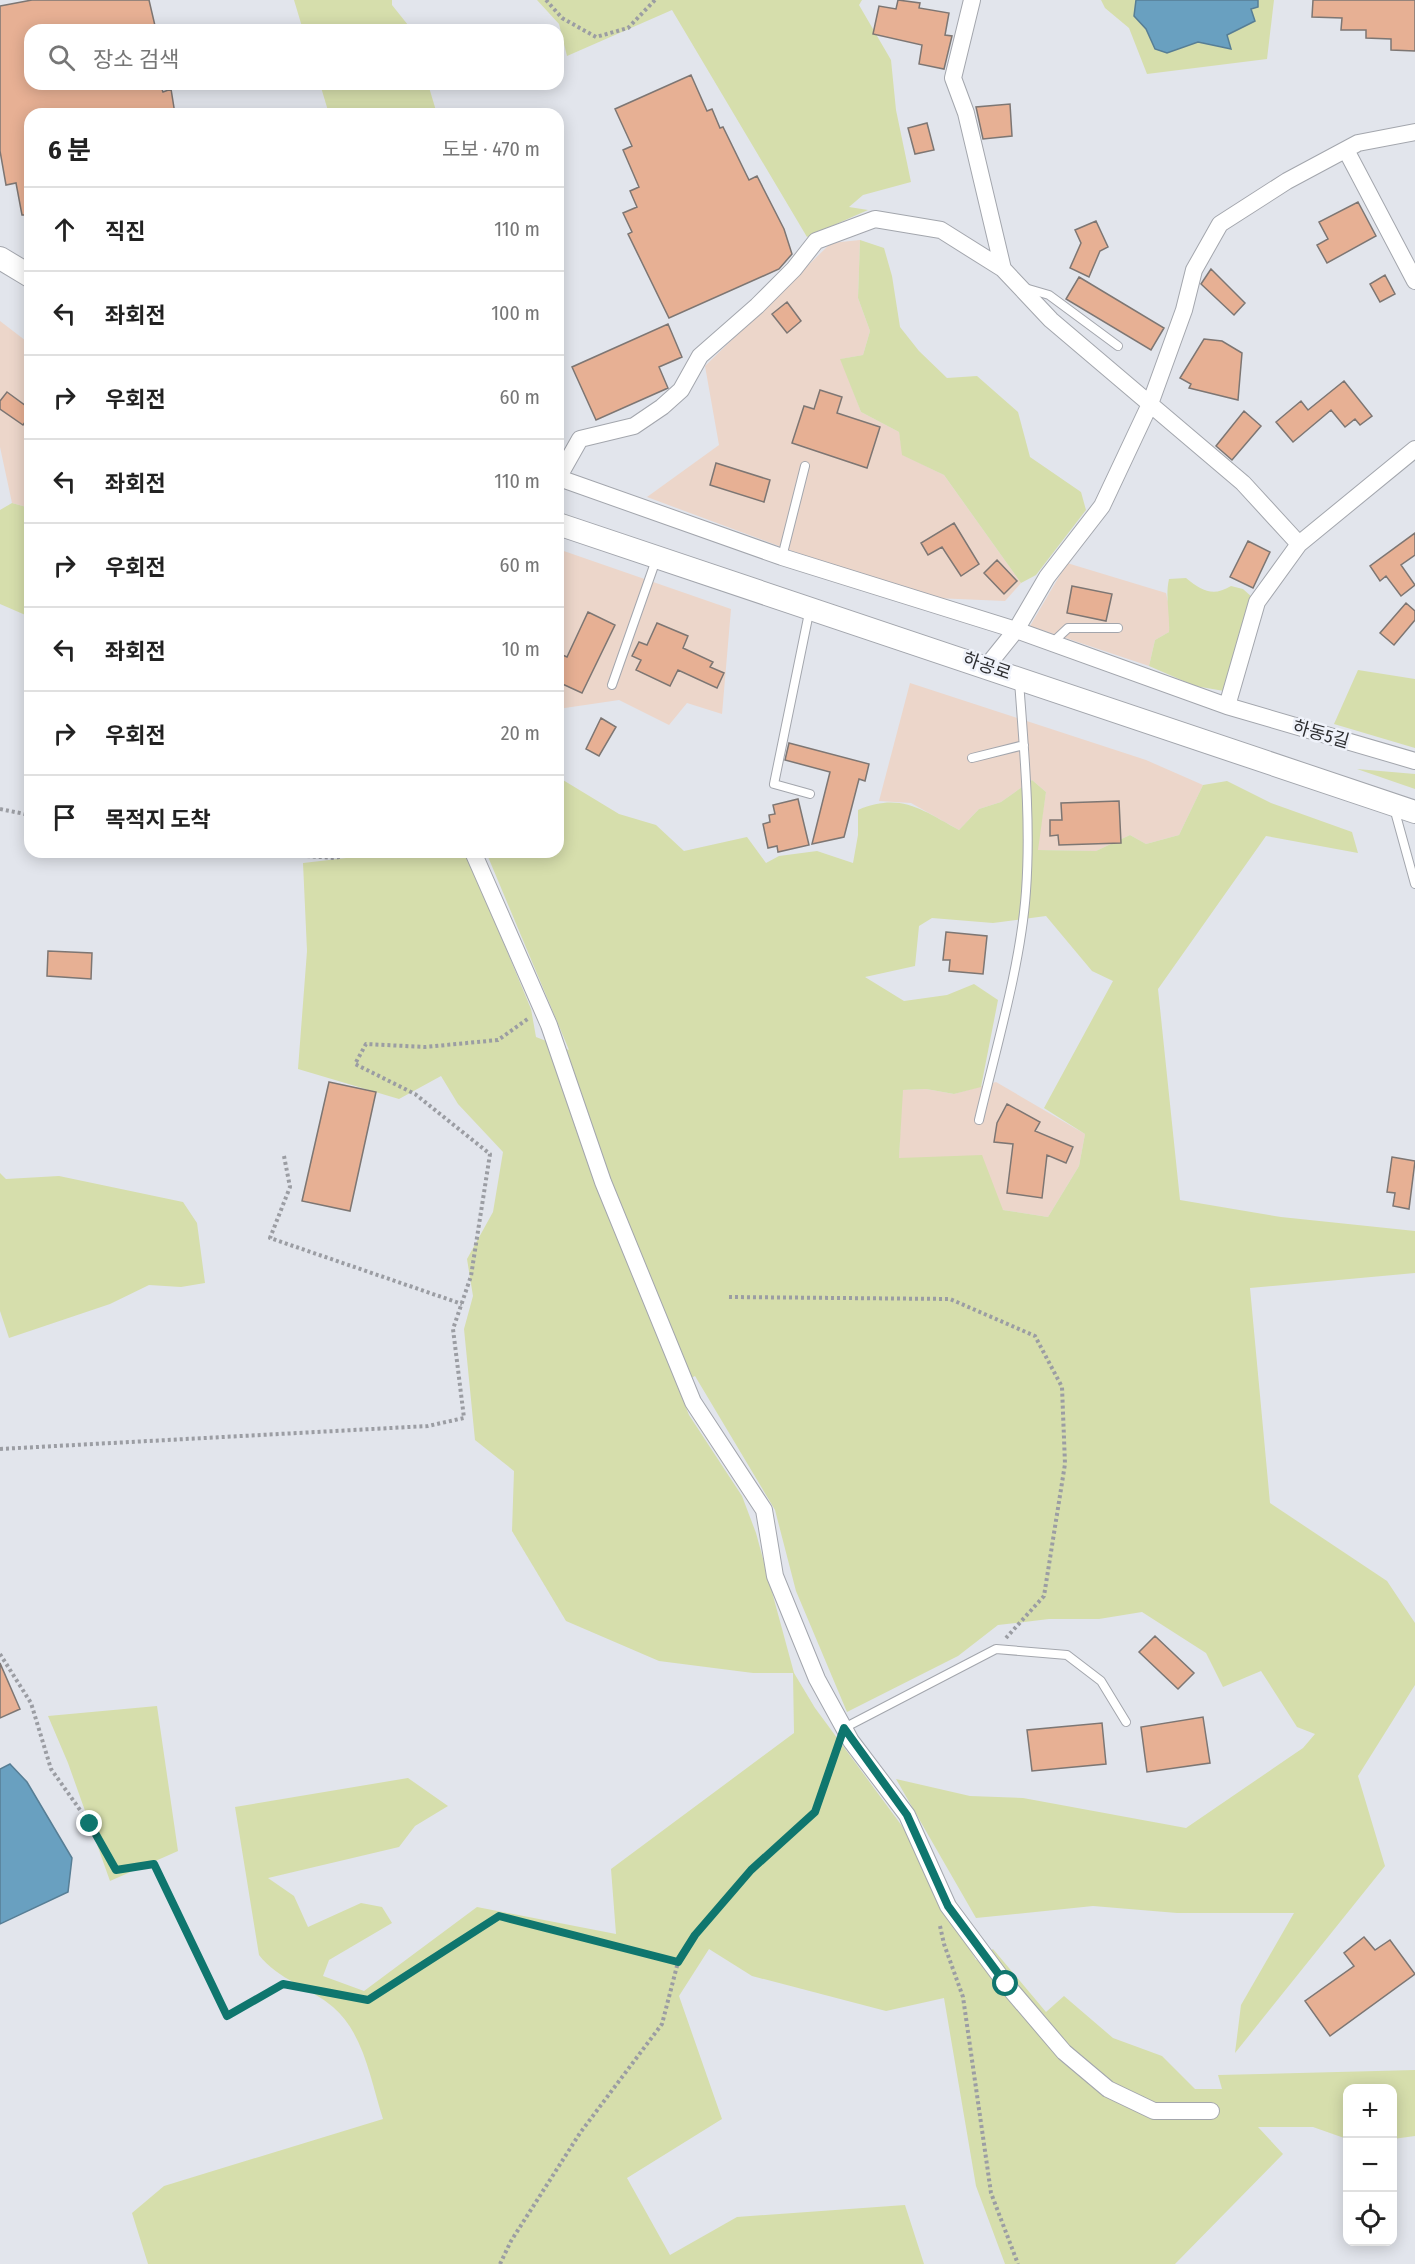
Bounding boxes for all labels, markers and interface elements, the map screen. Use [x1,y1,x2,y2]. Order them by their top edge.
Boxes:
search box [24,24,564,90]
icon: search [45,41,78,74]
text: 장소 검색 [93,46,179,73]
text: 6 분 [48,135,91,166]
text: 도보 · 470 m [442,137,540,161]
icon: ahead [48,213,81,246]
text: 110 m [494,217,540,241]
text: 직진 [105,218,145,245]
icon: left [48,297,81,330]
text: 100 m [491,301,540,325]
text: 좌회전 [105,302,166,329]
icon: right [48,381,81,414]
text: 60 m [500,385,540,409]
text: 우회전 [105,386,166,413]
icon: left [48,465,81,498]
text: 110 m [494,469,540,493]
text: 좌회전 [105,470,166,497]
icon: right [48,549,81,582]
text: 60 m [500,553,540,577]
text: 우회전 [105,554,166,581]
icon: left [48,633,81,666]
text: 10 m [502,637,540,661]
text: 좌회전 [105,638,166,665]
street label: 하공로 [960,648,1014,684]
street label: 하동5길 [1290,715,1352,753]
icon: right [48,717,81,750]
text: 20 m [501,721,540,745]
text: 우회전 [105,722,166,749]
icon: arrive [48,801,81,834]
text: 목적지 도착 [105,806,211,833]
route end [76,1810,102,1836]
route start [992,1970,1018,1996]
map controls [1343,2084,1397,2246]
button: + [1343,2084,1397,2138]
button: − [1343,2138,1397,2192]
button: locate [1343,2192,1397,2246]

